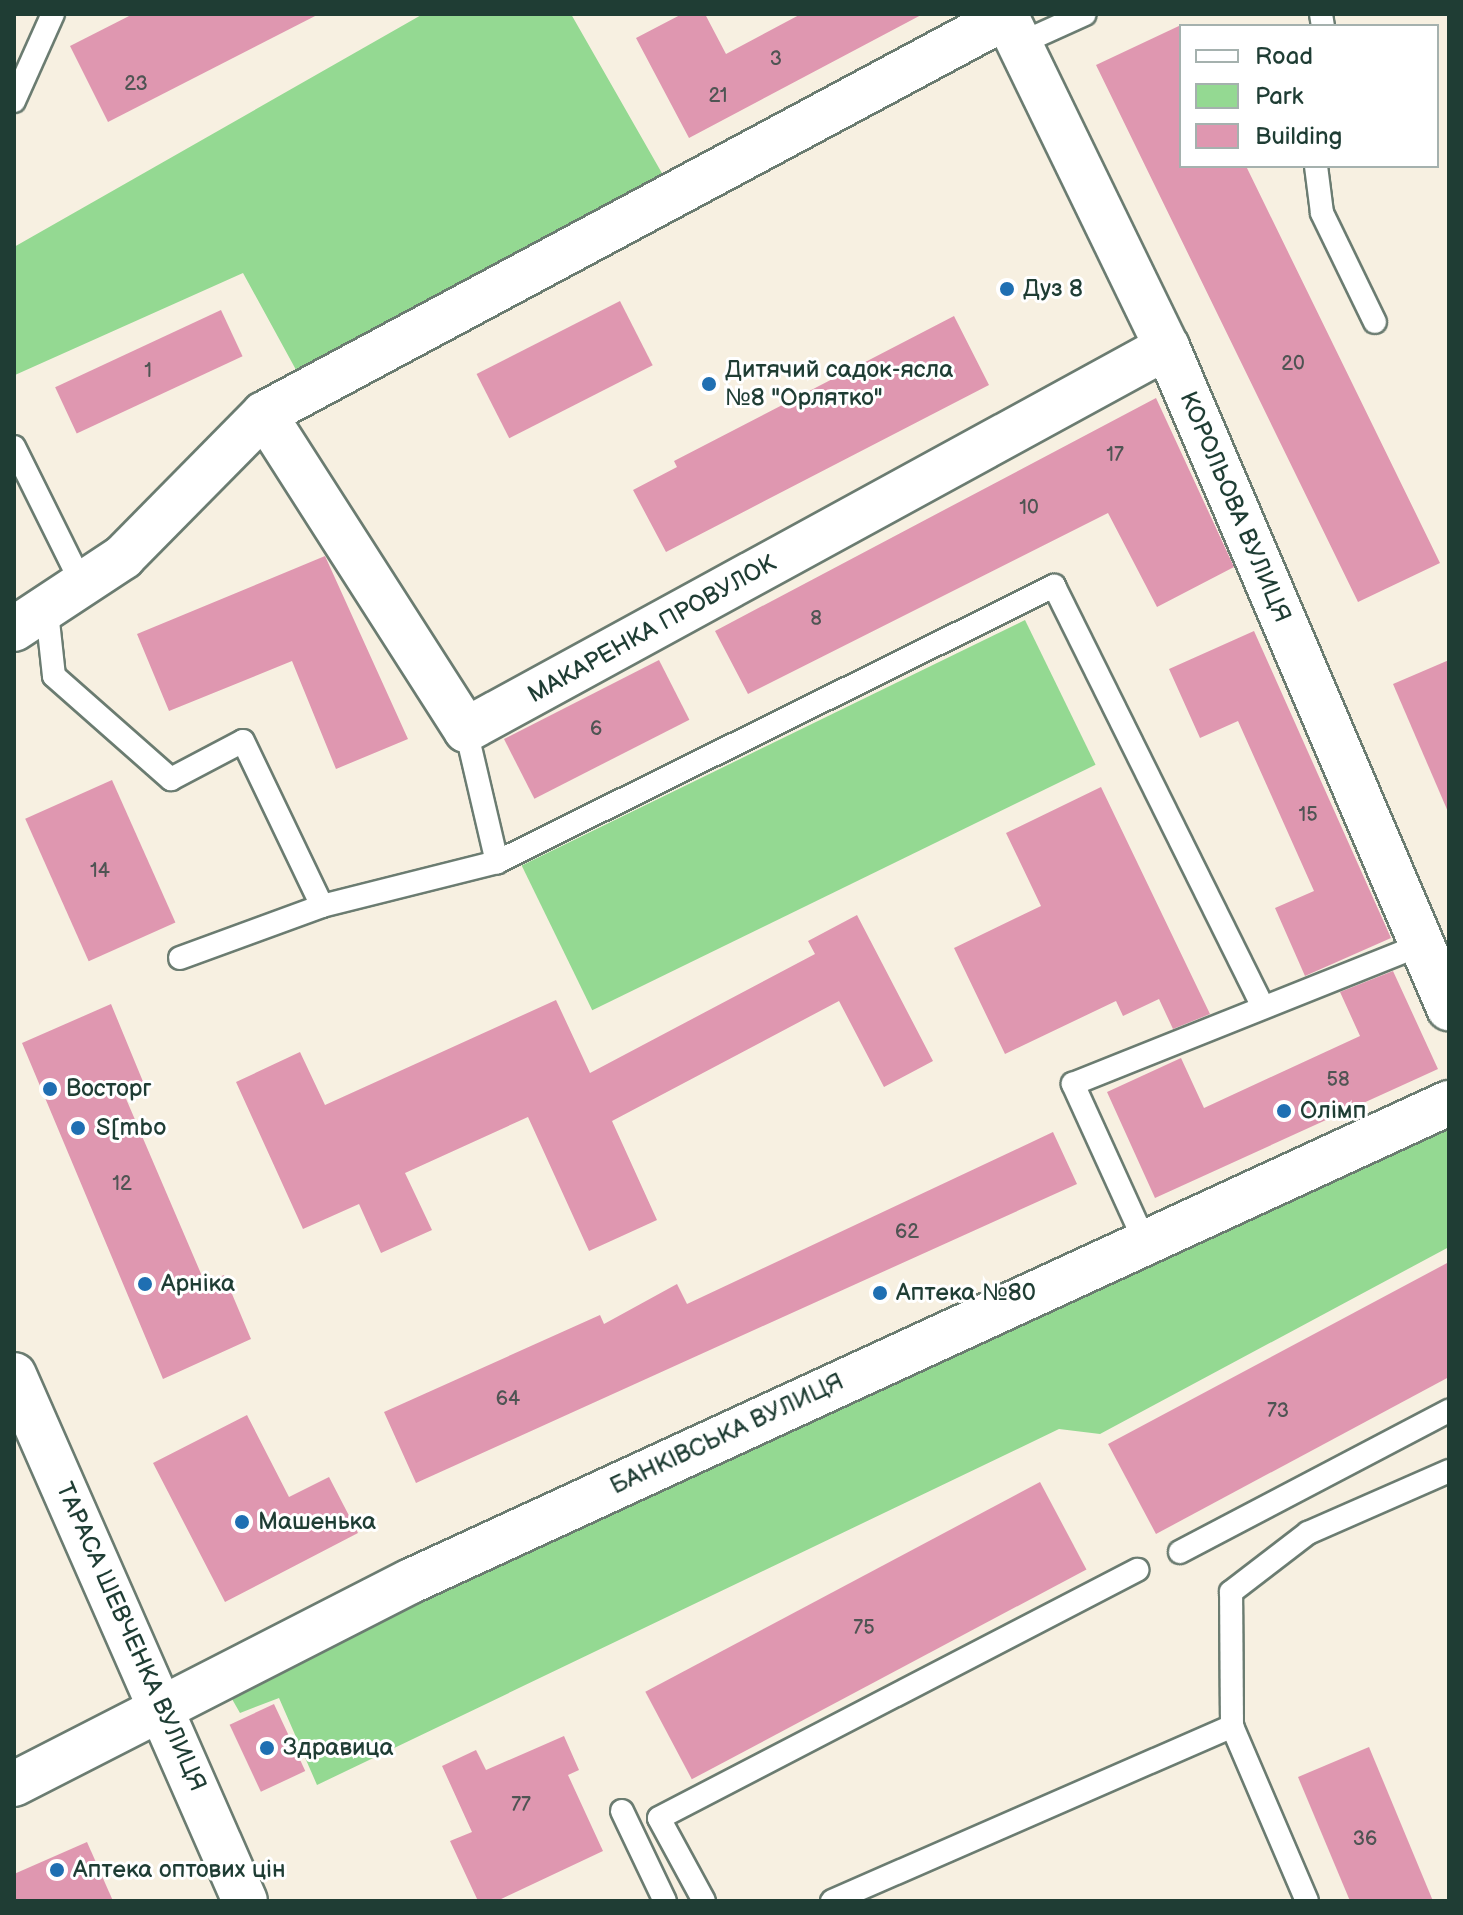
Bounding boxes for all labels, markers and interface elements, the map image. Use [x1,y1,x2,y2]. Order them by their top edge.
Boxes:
legend [1179,24,1439,168]
text: Road [1255,42,1313,71]
house number: 3 [770,47,782,71]
house number: 23 [124,72,148,96]
text: Park [1255,82,1303,111]
house number: 21 [708,84,728,108]
text: Building [1255,122,1342,151]
place label: Дуз 8 [1023,275,1083,303]
marker: Дуз 8 [998,280,1016,298]
house number: 20 [1281,352,1305,376]
place label: Дитячий садок-ясла №8 "Орлятко" [725,356,953,412]
house number: 1 [144,359,152,383]
marker: Дитячий садок-ясла №8 "Орлятко" [700,375,718,393]
street label: КОРОЛЬОВА ВУЛИЦЯ [1173,387,1297,627]
house number: 17 [1106,443,1124,467]
house number: 10 [1019,496,1039,520]
street label: МАКАРЕНКА ПРОВУЛОК [523,549,781,709]
house number: 8 [810,607,822,631]
house number: 6 [590,717,602,741]
house number: 15 [1298,803,1318,827]
house number: 14 [90,859,110,883]
house number: 58 [1326,1068,1350,1092]
place label: Восторг [66,1075,152,1103]
marker: Восторг [41,1080,59,1098]
place label: Олімп [1300,1097,1367,1125]
marker: Олімп [1275,1102,1293,1120]
place label: S[mbo [96,1114,167,1142]
marker: S[mbo [67,1117,89,1139]
house number: 12 [112,1172,132,1196]
house number: 62 [895,1220,919,1244]
place label: Арніка [161,1270,235,1298]
marker: Арніка [136,1275,154,1293]
place label: Аптека №80 [896,1279,1036,1307]
marker: Аптека №80 [871,1284,889,1302]
street label: БАНКІВСЬКА ВУЛИЦЯ [606,1367,848,1501]
house number: 64 [496,1387,520,1411]
house number: 73 [1267,1399,1289,1423]
street label: ТАРАСА ШЕВЧЕНКА ВУЛИЦЯ [50,1478,212,1796]
place label: Машенька [258,1508,376,1536]
marker: Машенька [233,1513,251,1531]
house number: 75 [853,1616,875,1640]
place label: Здравица [283,1734,394,1762]
marker: Здравица [258,1739,276,1757]
house number: 77 [511,1793,531,1817]
house number: 36 [1353,1827,1377,1851]
place label: Аптека оптових цін [73,1856,286,1884]
marker: Аптека оптових цін [48,1861,66,1879]

